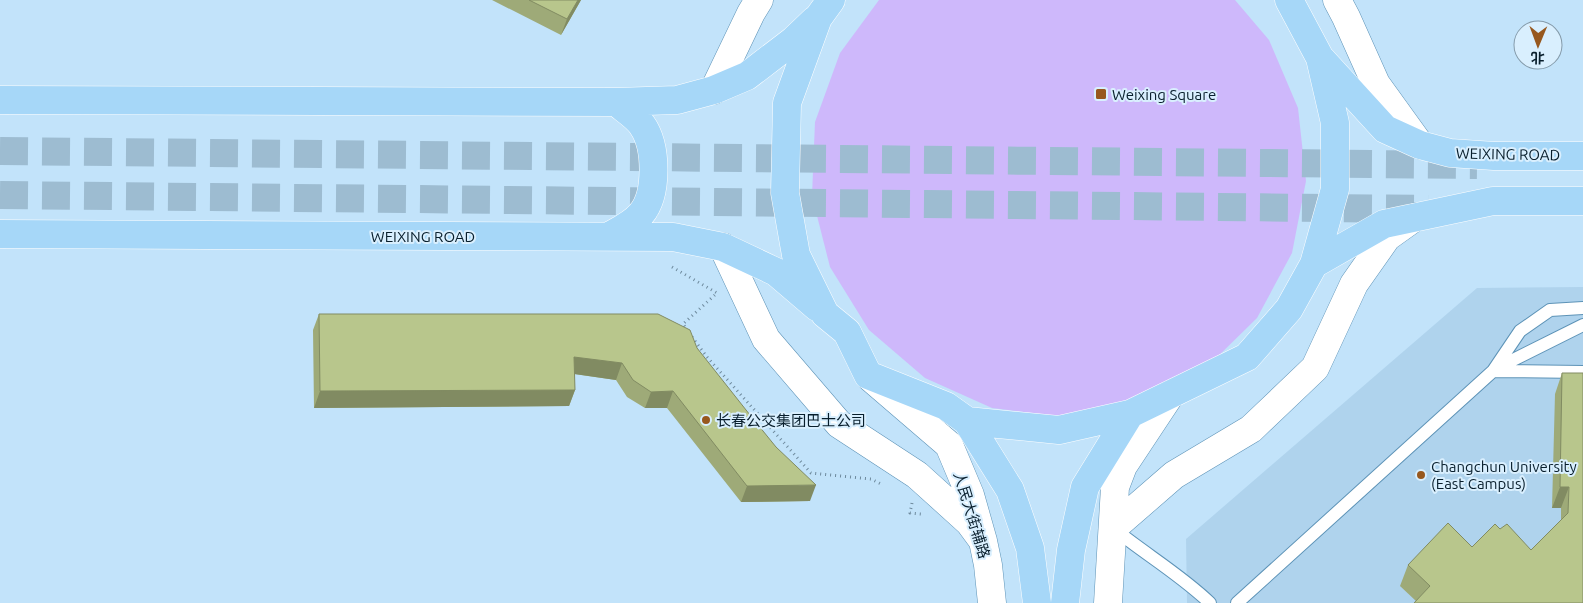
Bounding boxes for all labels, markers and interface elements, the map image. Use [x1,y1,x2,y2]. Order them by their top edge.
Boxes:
north arrow [1513,20,1563,70]
text: 北 [1531,50,1545,66]
place label: Weixing Square [1112,86,1216,103]
marker: Weixing Square [1094,87,1108,101]
street label: WEIXING ROAD [1456,145,1560,163]
street label: WEIXING ROAD [371,228,475,245]
place label: 长春公交集团巴士公司 [716,412,866,429]
marker: 长春公交集团巴士公司 [700,414,712,426]
place label: Changchun University (East Campus) [1431,458,1577,492]
street label: 人民大街辅路 [951,469,993,561]
marker: Changchun University (East Campus) [1415,469,1427,481]

